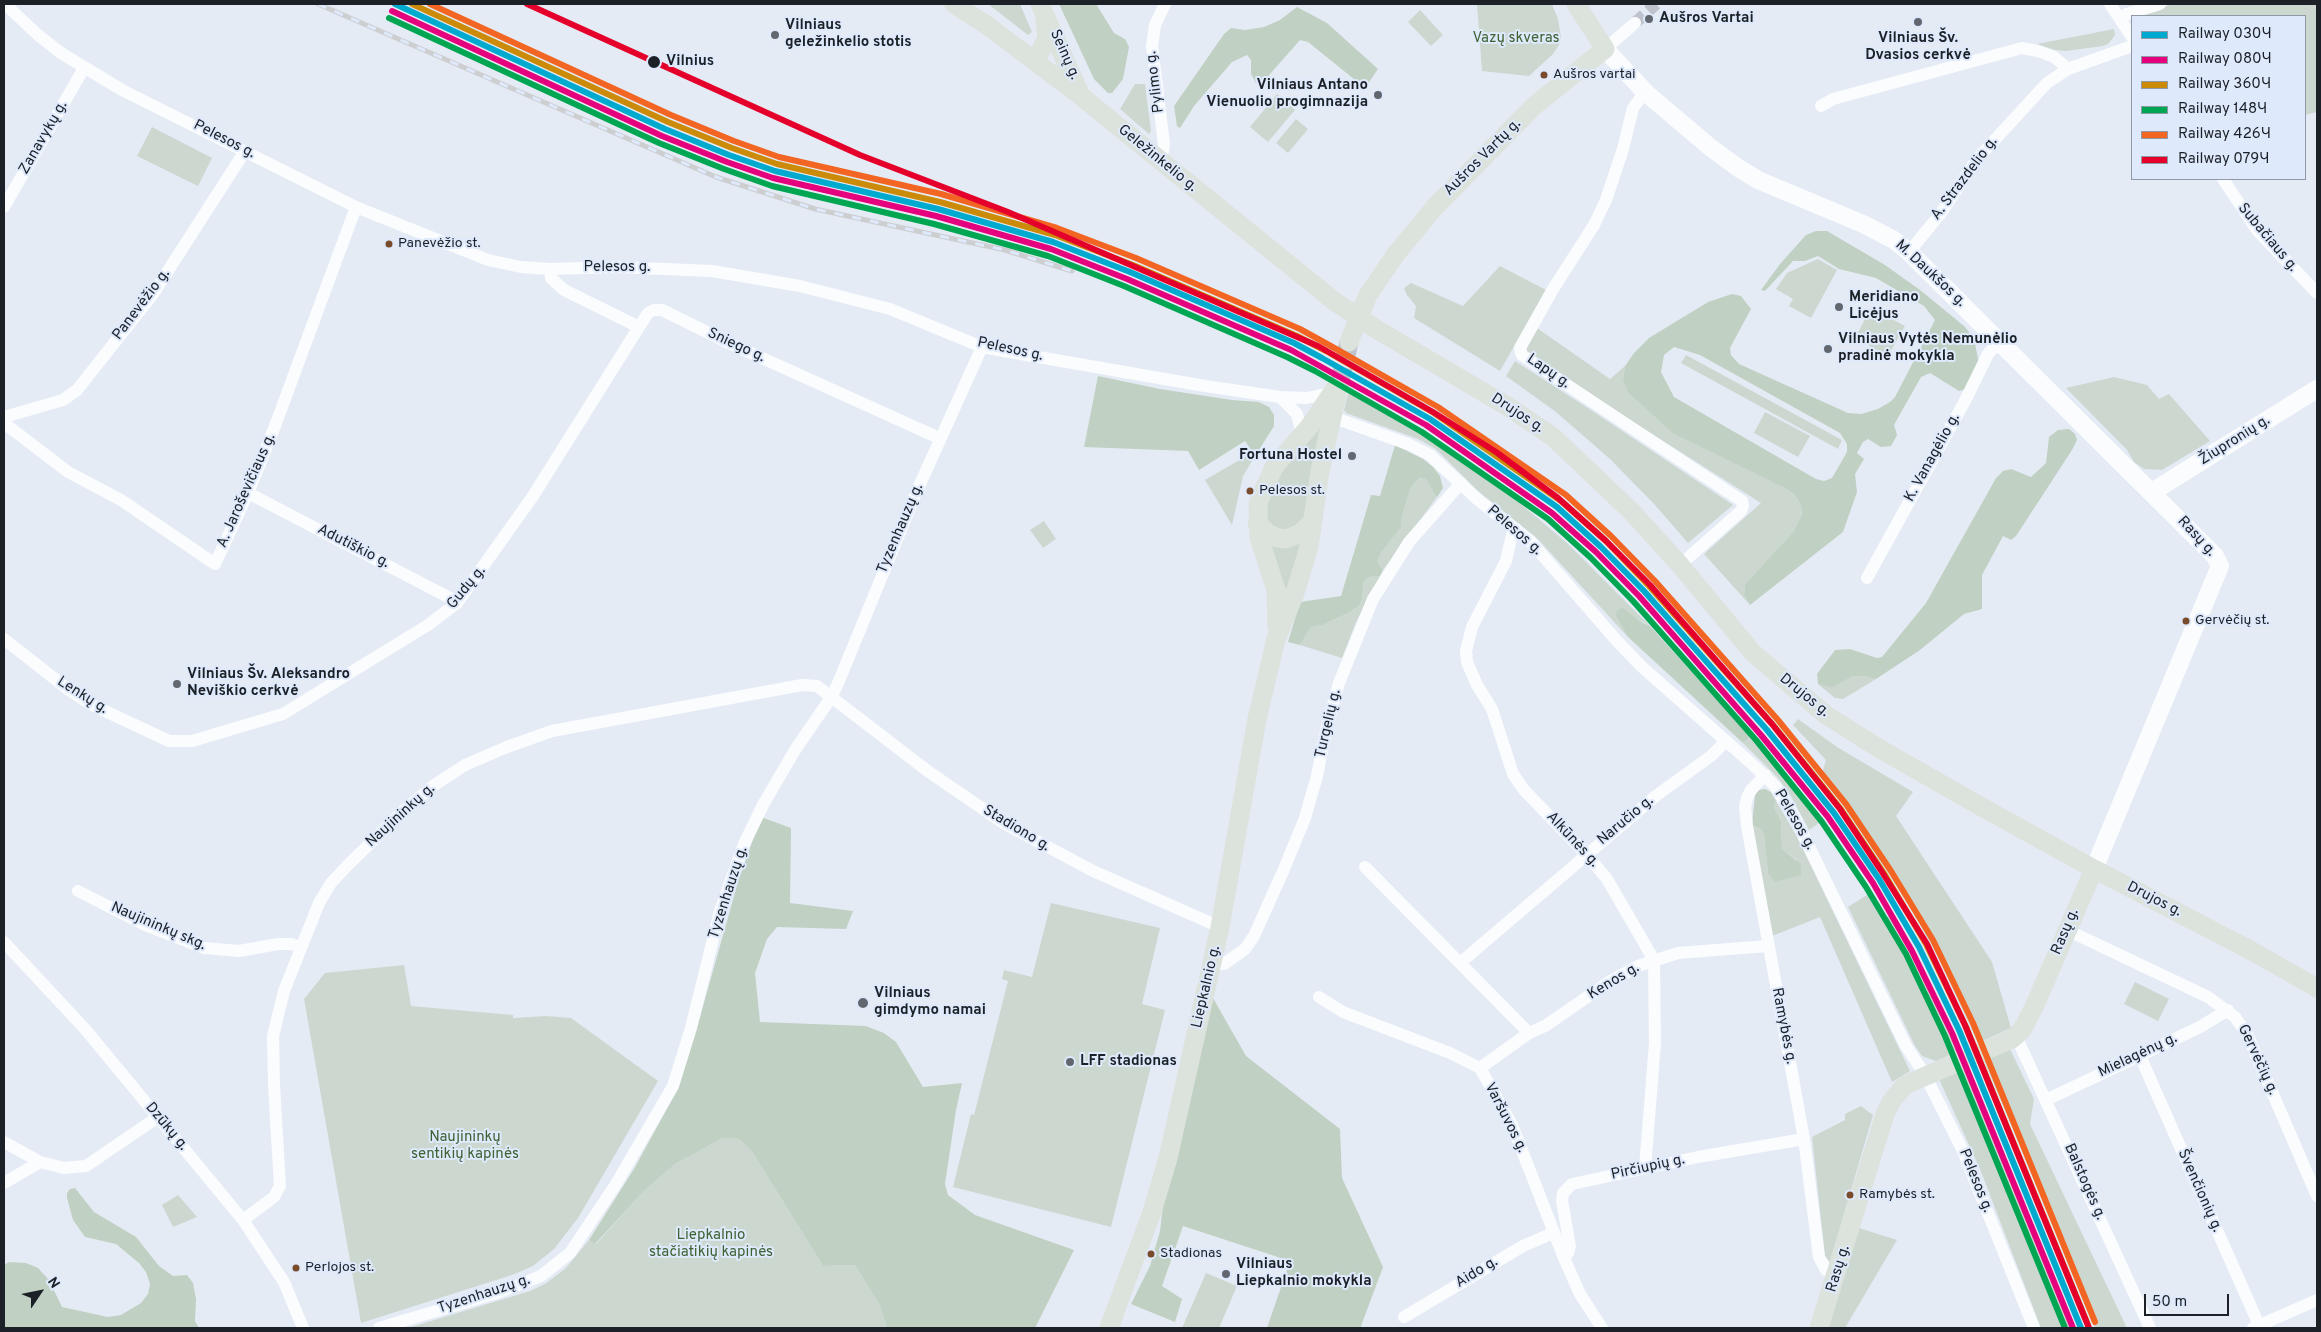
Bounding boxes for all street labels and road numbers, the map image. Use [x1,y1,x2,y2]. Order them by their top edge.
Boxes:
street label: Seinų g. [1045,27,1083,83]
street label: Pylimo g. [1143,50,1169,114]
street label: Zanavykų g. [16,98,72,178]
street label: Aušros Vartų g. [1441,116,1525,200]
street label: Pelesos g. [190,117,258,163]
street label: Geležinkelio g. [1114,121,1200,197]
street label: A. Strazdelio g. [1928,134,2002,224]
street label: Subačiaus g. [2233,200,2301,276]
street label: M. Daukšos g. [1891,237,1969,311]
street label: Pelesos g. [584,259,650,277]
street label: Panevėžio g. [109,266,175,344]
street label: Sniego g. [704,325,768,367]
street label: Pelesos g. [975,334,1045,366]
street label: Lapų g. [1523,351,1573,393]
street label: Drujos g. [1487,390,1547,438]
street label: K. Vanagėlio g. [1901,411,1965,505]
street label: Žiupronių g. [2196,412,2274,470]
street label: A. Jaroševičiaus g. [214,431,280,551]
street label: Tyzenhauzų g. [874,481,928,577]
street label: Pelesos g. [1483,502,1545,560]
street label: Rasų g. [2173,513,2219,561]
street label: Adutiškio g. [314,521,392,573]
street label: Gudų g. [444,563,490,613]
street label: Drujos g. [1775,670,1833,722]
street label: Lenkų g. [53,673,111,719]
street label: Turgelių g. [1312,688,1346,760]
street label: Naujininkų g. [363,780,439,852]
street label: Pelesos g. [1769,787,1819,853]
street label: Naručio g. [1594,792,1658,850]
street label: Stadiono g. [979,802,1053,856]
street label: Alkūnės g. [1542,808,1602,872]
street label: Tyzenhauzų g. [706,844,752,942]
street label: Drujos g. [2123,879,2185,921]
street label: Naujininkų skg. [108,899,208,955]
street label: Rasų g. [2048,906,2084,958]
street label: Liepkalnio g. [1189,944,1225,1030]
street label: Kenos g. [1585,960,1643,1004]
street label: Ramybės g. [1767,986,1799,1066]
street label: Gervėčių g. [2233,1022,2281,1098]
street label: Mielagėnų g. [2096,1030,2180,1082]
street label: Varšuvos g. [1480,1080,1530,1156]
street label: Dzūkų g. [141,1099,191,1155]
street label: Balstogės g. [2059,1141,2109,1223]
street label: Pelesos g. [1954,1147,1996,1215]
street label: Švenčionių g. [2173,1147,2225,1235]
street label: Pirčiupių g. [1609,1151,1687,1185]
street label: Rasų g. [1823,1243,1855,1295]
street label: Aido g. [1453,1253,1501,1293]
street label: Tyzenhauzų g. [435,1272,533,1318]

